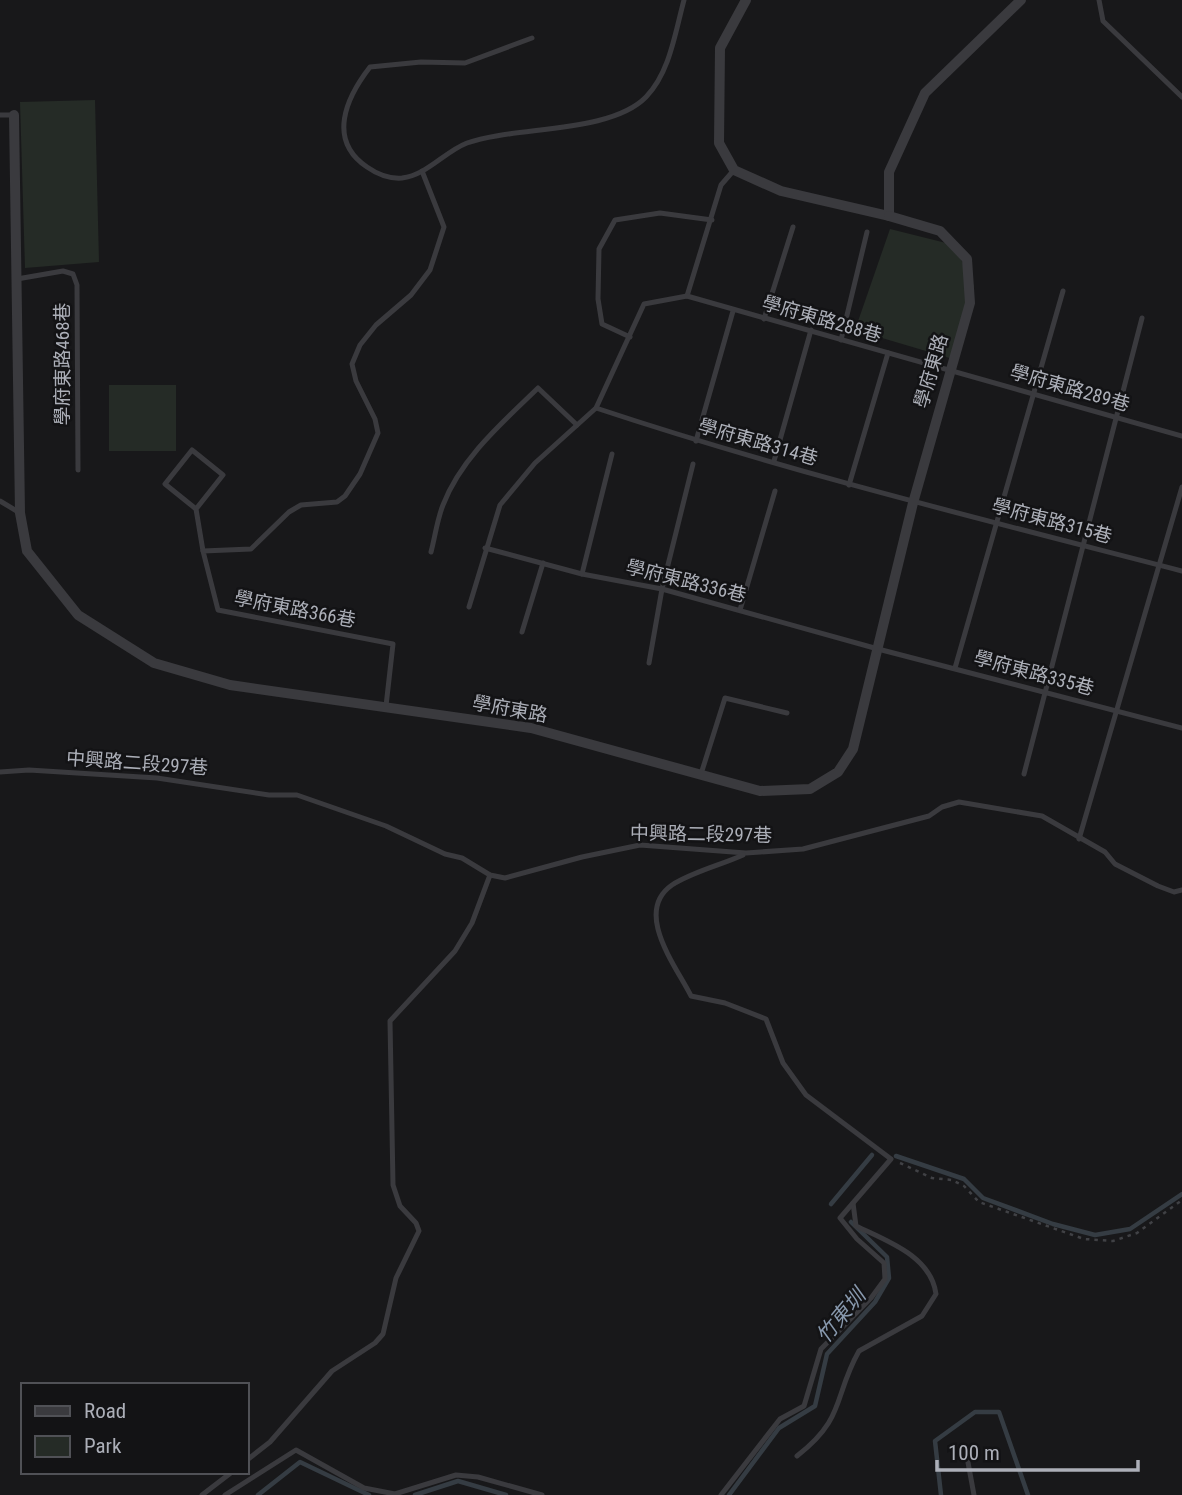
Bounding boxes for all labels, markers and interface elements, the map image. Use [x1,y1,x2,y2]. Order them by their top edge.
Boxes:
street label: 學府東路288巷 [760,291,884,347]
street label: 學府東路468巷 [51,302,74,426]
street label: 學府東路 [909,331,953,411]
street label: 學府東路289巷 [1008,360,1132,416]
street label: 學府東路314巷 [696,414,820,470]
street label: 學府東路315巷 [990,494,1114,548]
street label: 學府東路336巷 [623,555,749,607]
street label: 學府東路366巷 [232,586,358,632]
street label: 學府東路335巷 [972,646,1096,700]
street label: 學府東路 [471,691,549,727]
street label: 中興路二段297巷 [65,747,209,779]
street label: 中興路二段297巷 [630,821,772,847]
water label: 竹東圳 [812,1282,872,1348]
legend [21,1383,248,1474]
text: Road [84,1399,126,1423]
scale bar [937,1428,1138,1472]
text: Park [84,1434,122,1458]
text: 100 m [948,1441,1000,1465]

